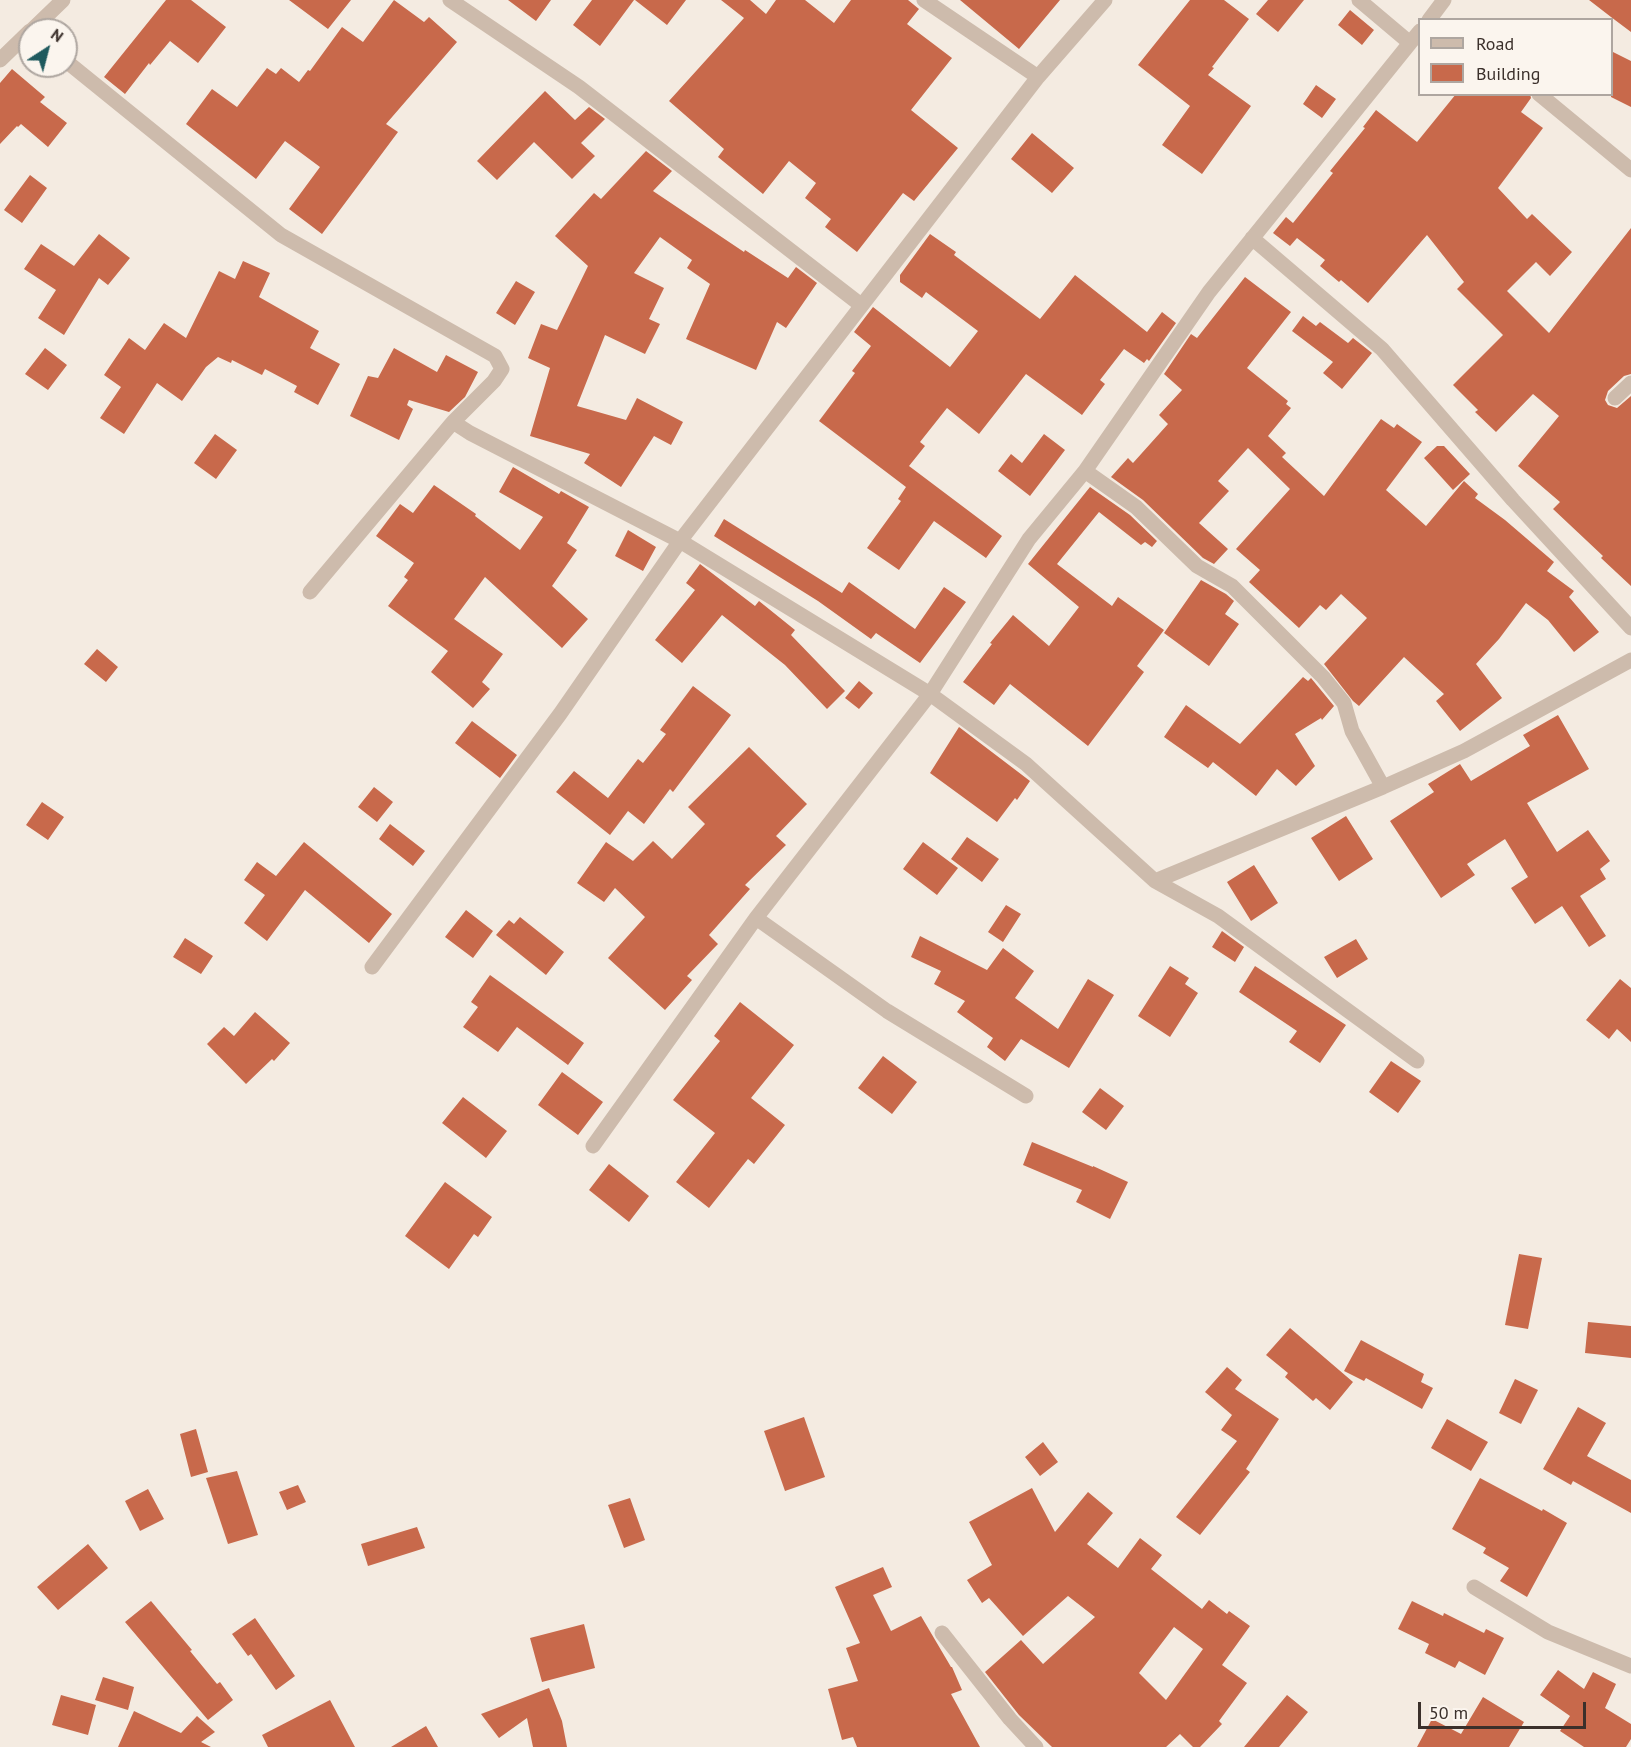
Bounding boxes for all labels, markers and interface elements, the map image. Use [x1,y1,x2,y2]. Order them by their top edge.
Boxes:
north arrow [18,18,78,78]
legend [1418,18,1613,96]
text: N [47,24,68,46]
text: Road [1476,32,1514,55]
text: Building [1476,62,1540,85]
scale bar [1421,1690,1589,1728]
text: 50 m [1429,1701,1468,1724]

